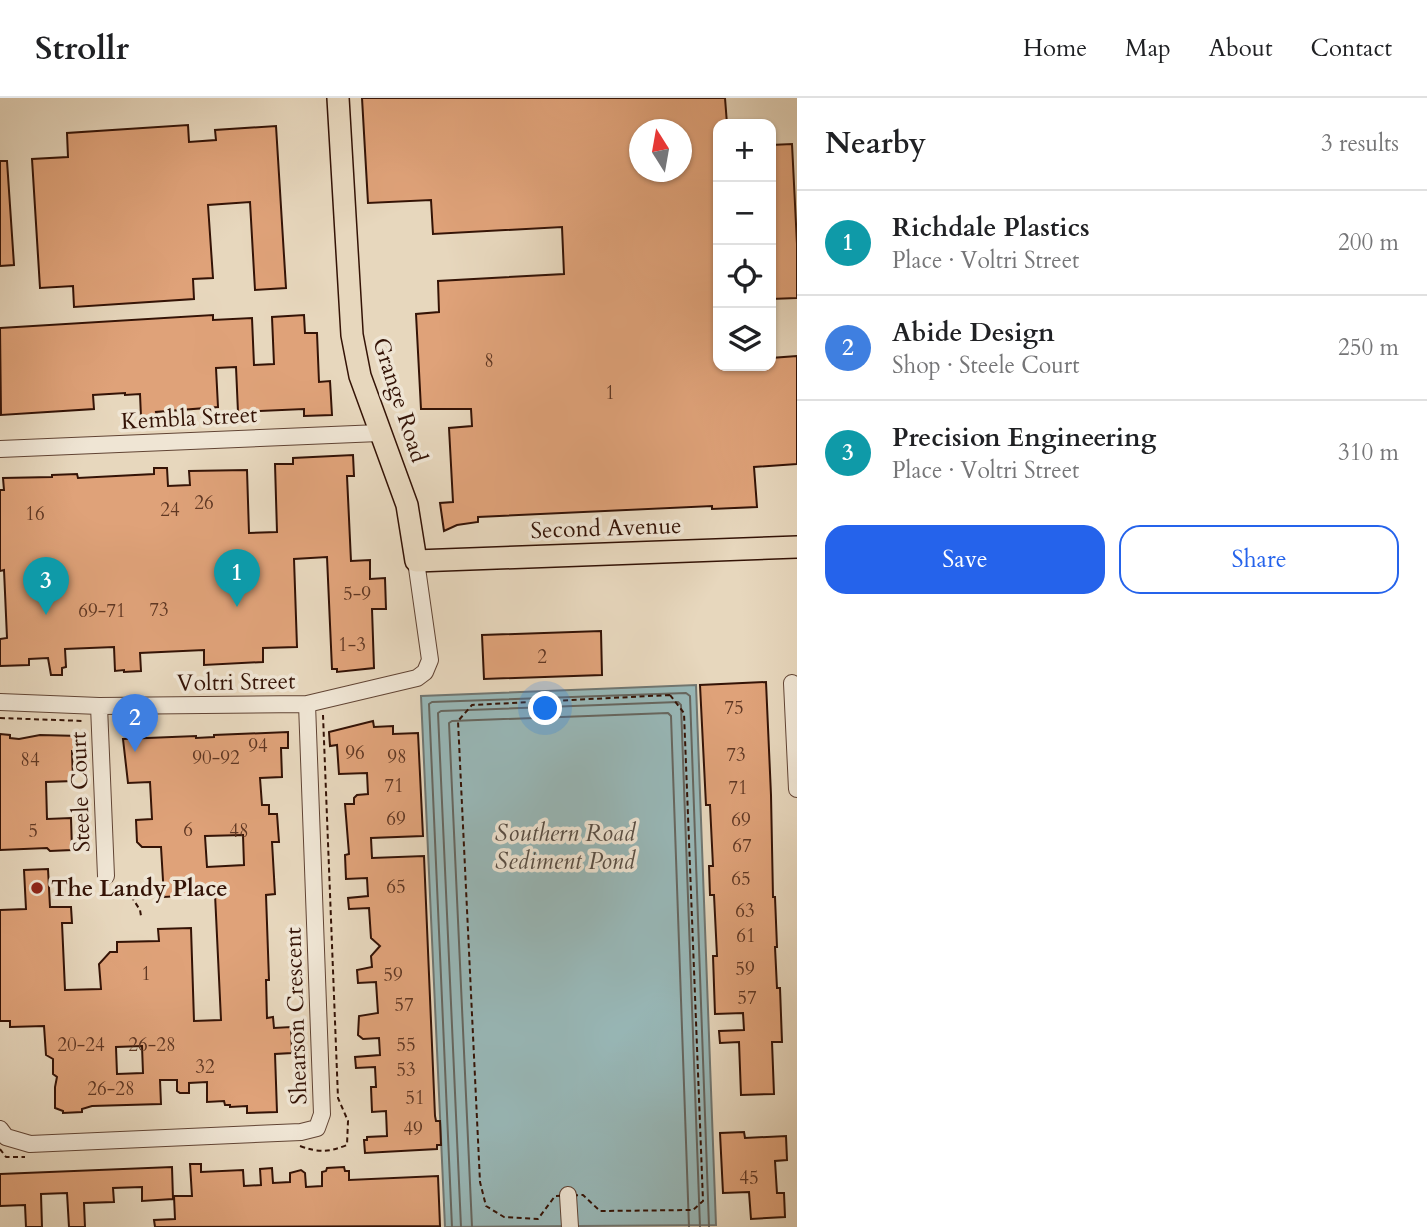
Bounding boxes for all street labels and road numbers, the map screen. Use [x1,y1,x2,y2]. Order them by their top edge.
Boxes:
street label: Grange Road [365,334,435,467]
street label: Kembla Street [120,399,258,437]
street label: Second Avenue [530,510,682,546]
street label: Voltri Street [176,665,296,699]
street label: Steele Court [62,731,98,853]
street label: Shearson Crescent [277,927,315,1105]

